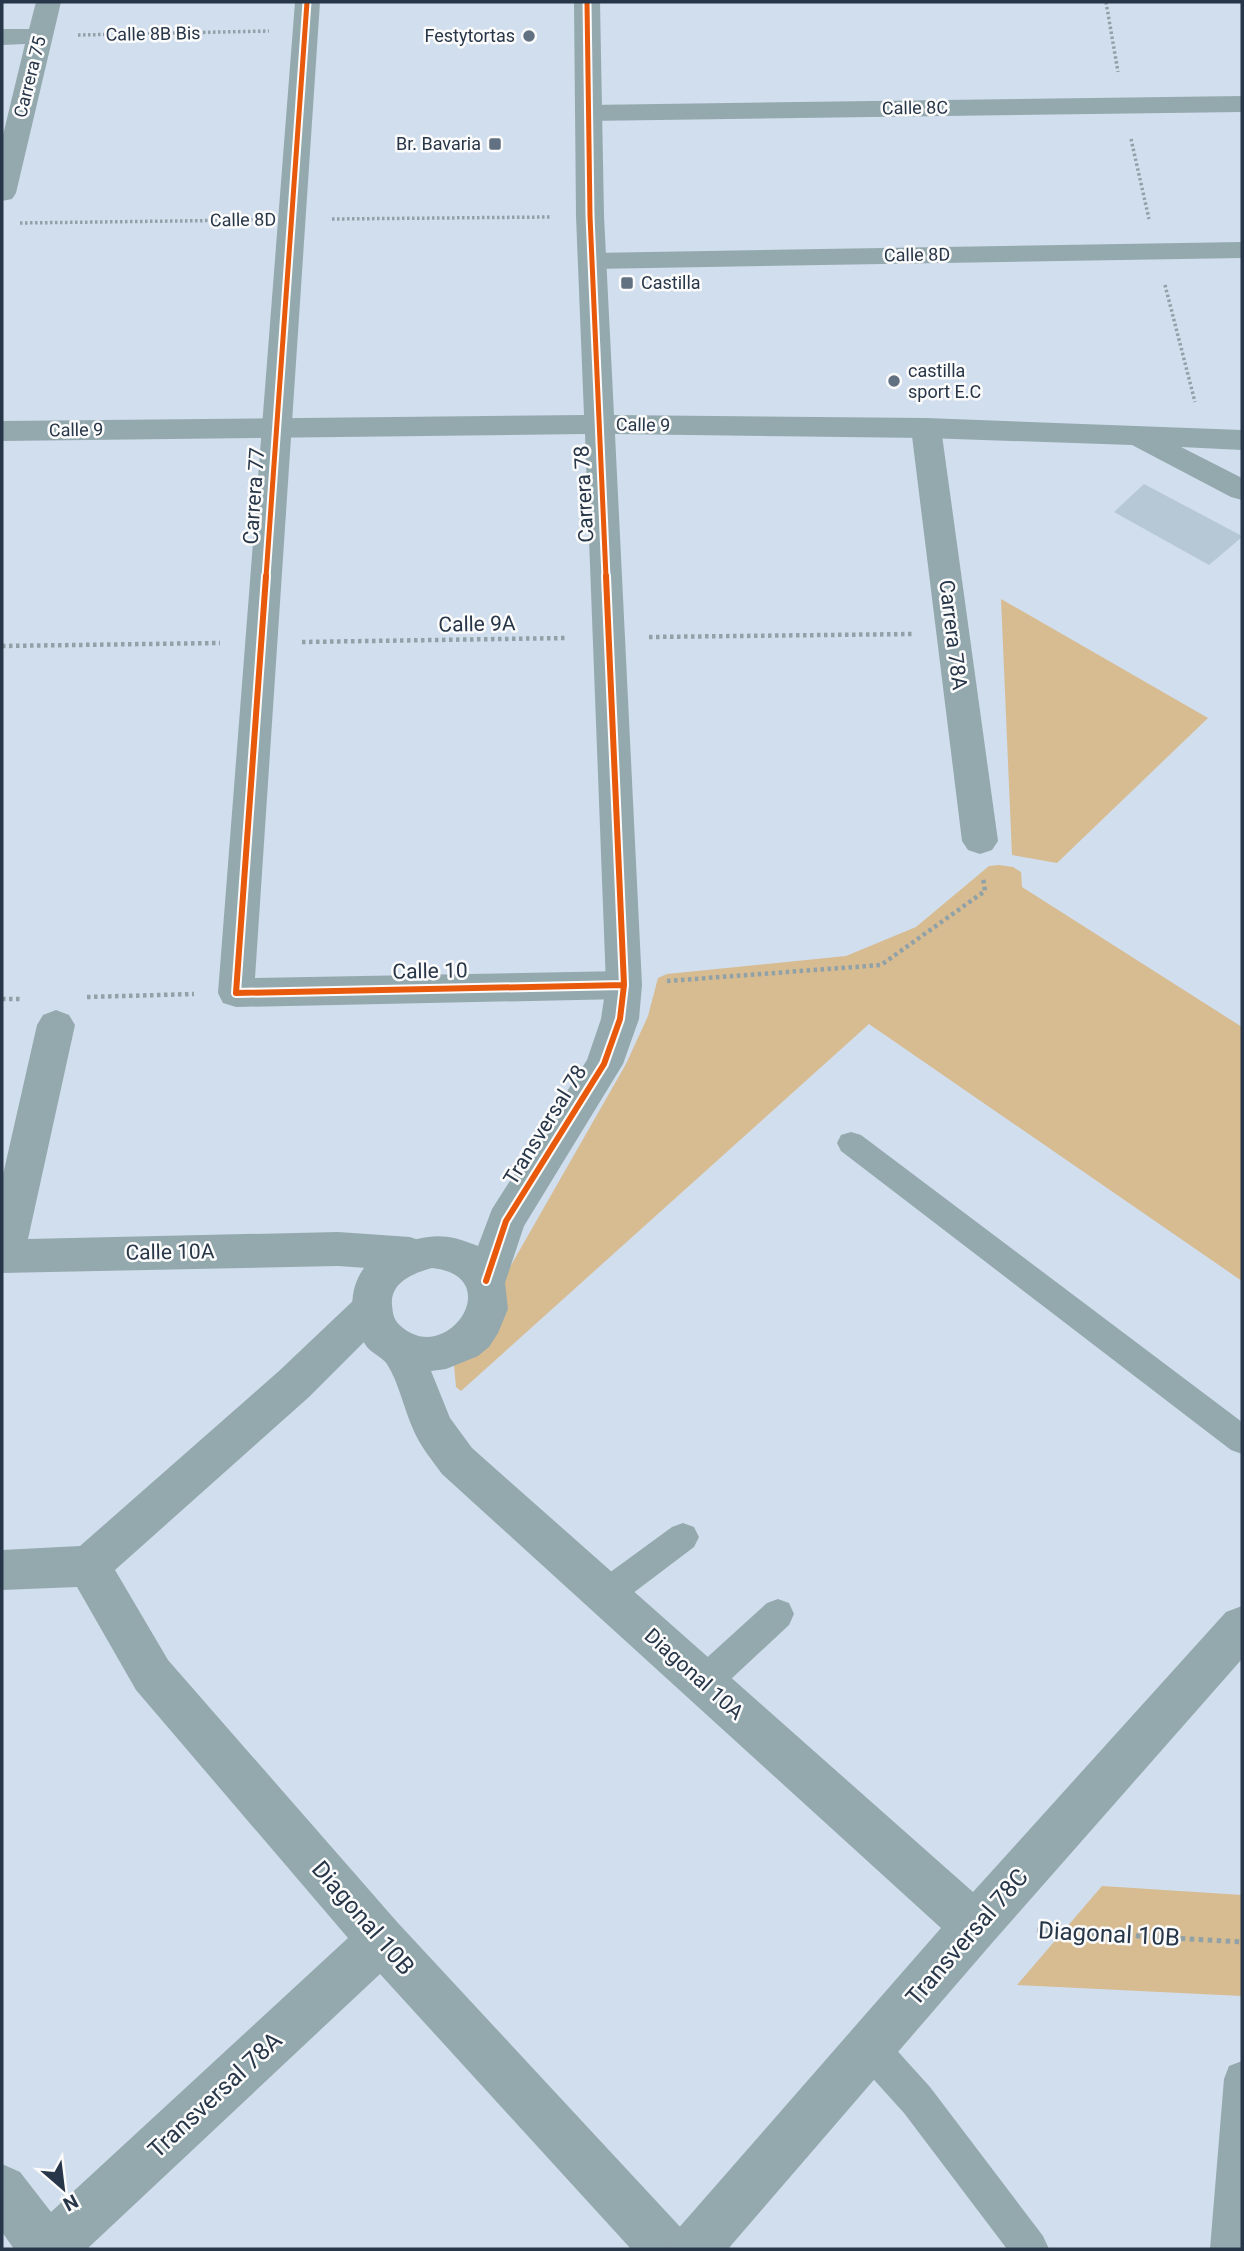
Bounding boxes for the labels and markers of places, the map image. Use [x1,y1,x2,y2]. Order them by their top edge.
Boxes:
place label: Festytortas [425,25,515,46]
marker: Festytortas [521,28,537,44]
place label: Br. Bavaria [396,133,481,154]
marker: Br. Bavaria [487,136,503,152]
place label: Castilla [641,272,701,293]
marker: Castilla [619,275,635,291]
place label: castilla sport E.C [908,360,981,402]
marker: castilla sport E.C [886,373,902,389]

